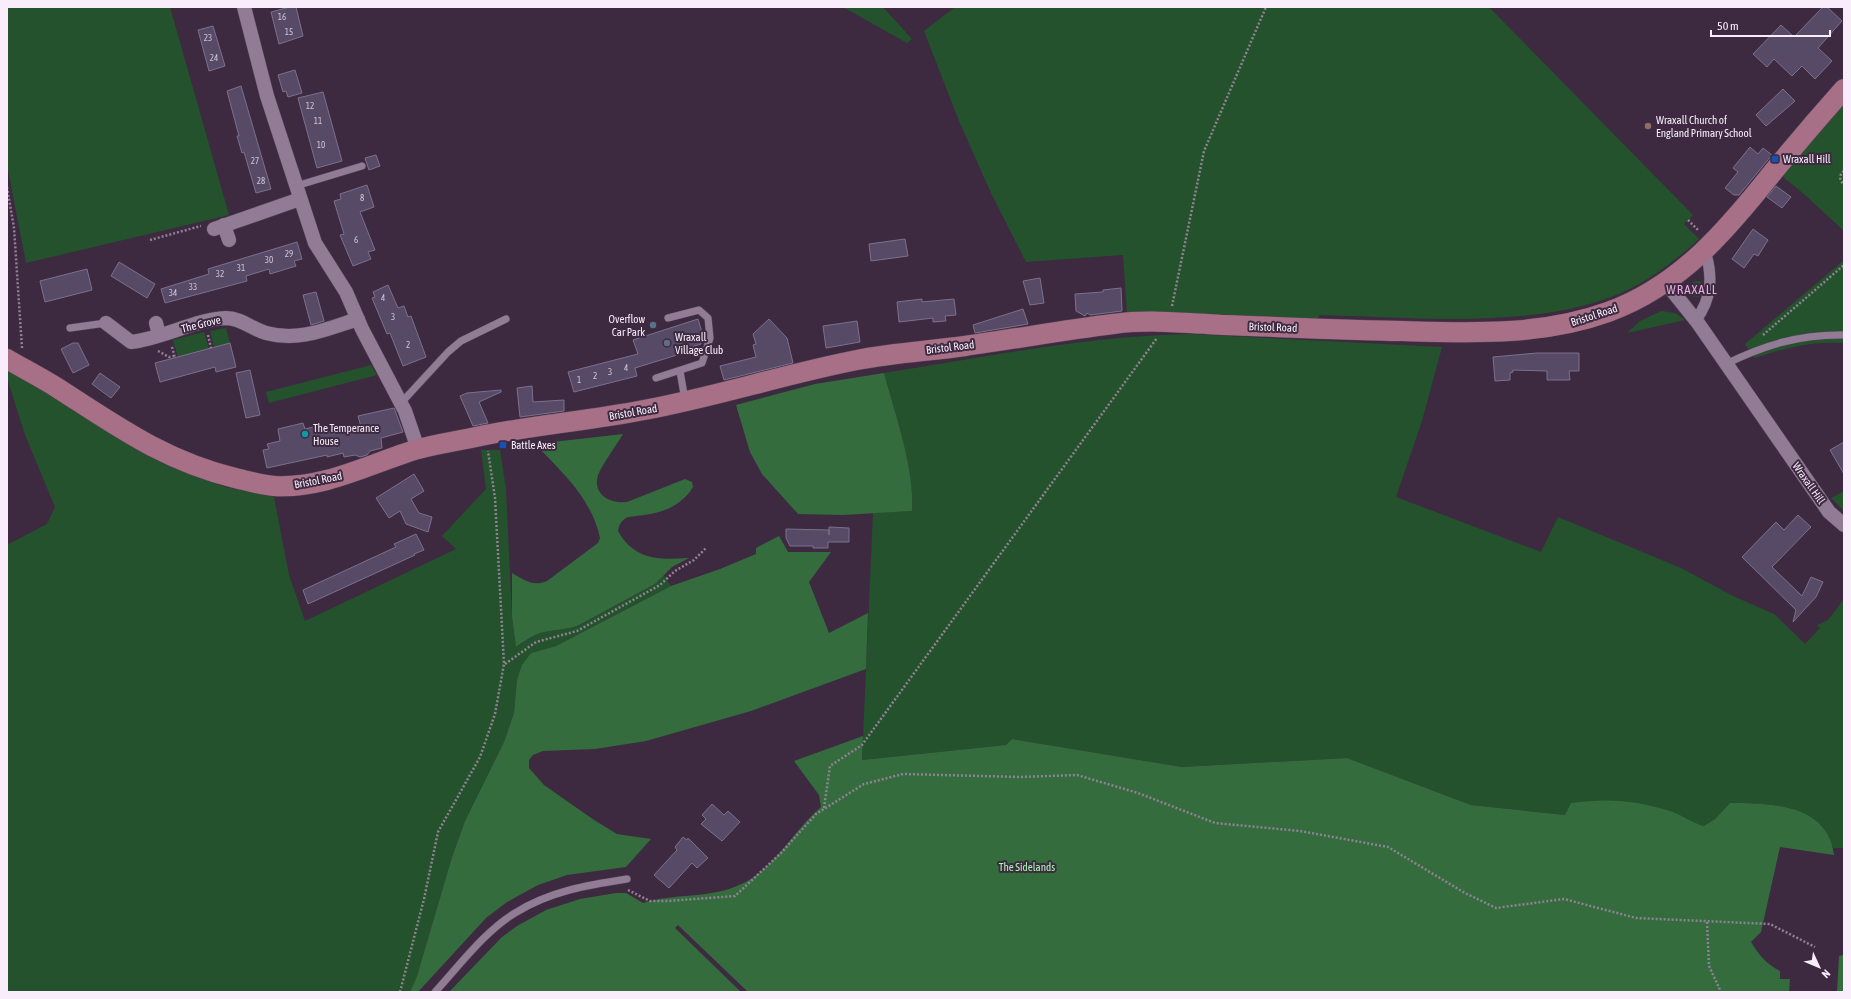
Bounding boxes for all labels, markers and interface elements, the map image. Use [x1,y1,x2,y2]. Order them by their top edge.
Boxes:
house number: 16 [278,12,286,22]
scale bar [1711,12,1830,38]
text: 50 m [1717,19,1739,33]
house number: 15 [285,27,293,37]
house number: 23 [204,33,212,43]
house number: 24 [210,53,218,63]
house number: 12 [306,101,314,111]
place label: Wraxall Church of England Primary School [1656,114,1752,139]
house number: 11 [314,116,322,126]
marker: Wraxall Church of England Primary School [1643,121,1653,131]
house number: 10 [317,140,325,150]
place label: Wraxall Hill [1783,153,1831,165]
marker: Wraxall Hill [1770,154,1780,164]
house number: 27 [251,156,259,166]
house number: 28 [257,176,265,186]
house number: 8 [360,193,364,203]
house number: 6 [354,235,358,245]
house number: 29 [285,249,293,259]
house number: 30 [265,255,273,265]
house number: 31 [237,263,245,273]
house number: 32 [216,269,224,279]
house number: 33 [189,282,197,292]
district label: WRAXALL [1666,282,1718,297]
house number: 34 [169,288,177,298]
house number: 4 [381,293,385,303]
street label: Bristol Road [1569,302,1619,328]
house number: 3 [391,312,395,322]
street label: The Grove [180,313,222,335]
place label: Overflow Car Park [609,313,645,338]
marker: Overflow Car Park [648,320,658,330]
street label: Bristol Road [1249,320,1297,334]
place label: Wraxall Village Club [675,331,723,356]
marker: Wraxall Village Club [662,338,672,348]
street label: Bristol Road [925,338,975,356]
house number: 2 [406,340,410,350]
house number: 4 [624,363,628,373]
house number: 3 [608,367,612,377]
house number: 2 [593,371,597,381]
house number: 1 [577,375,581,385]
street label: Bristol Road [608,402,658,422]
place label: The Temperance House [313,422,379,447]
marker: The Temperance House [300,429,310,439]
place label: Battle Axes [511,439,556,451]
marker: Battle Axes [498,440,508,450]
street label: Wraxall Hill [1790,460,1828,506]
street label: Bristol Road [293,469,343,491]
park label: The Sidelands [999,861,1055,873]
north arrow [1799,947,1839,987]
text: N [1820,967,1833,980]

